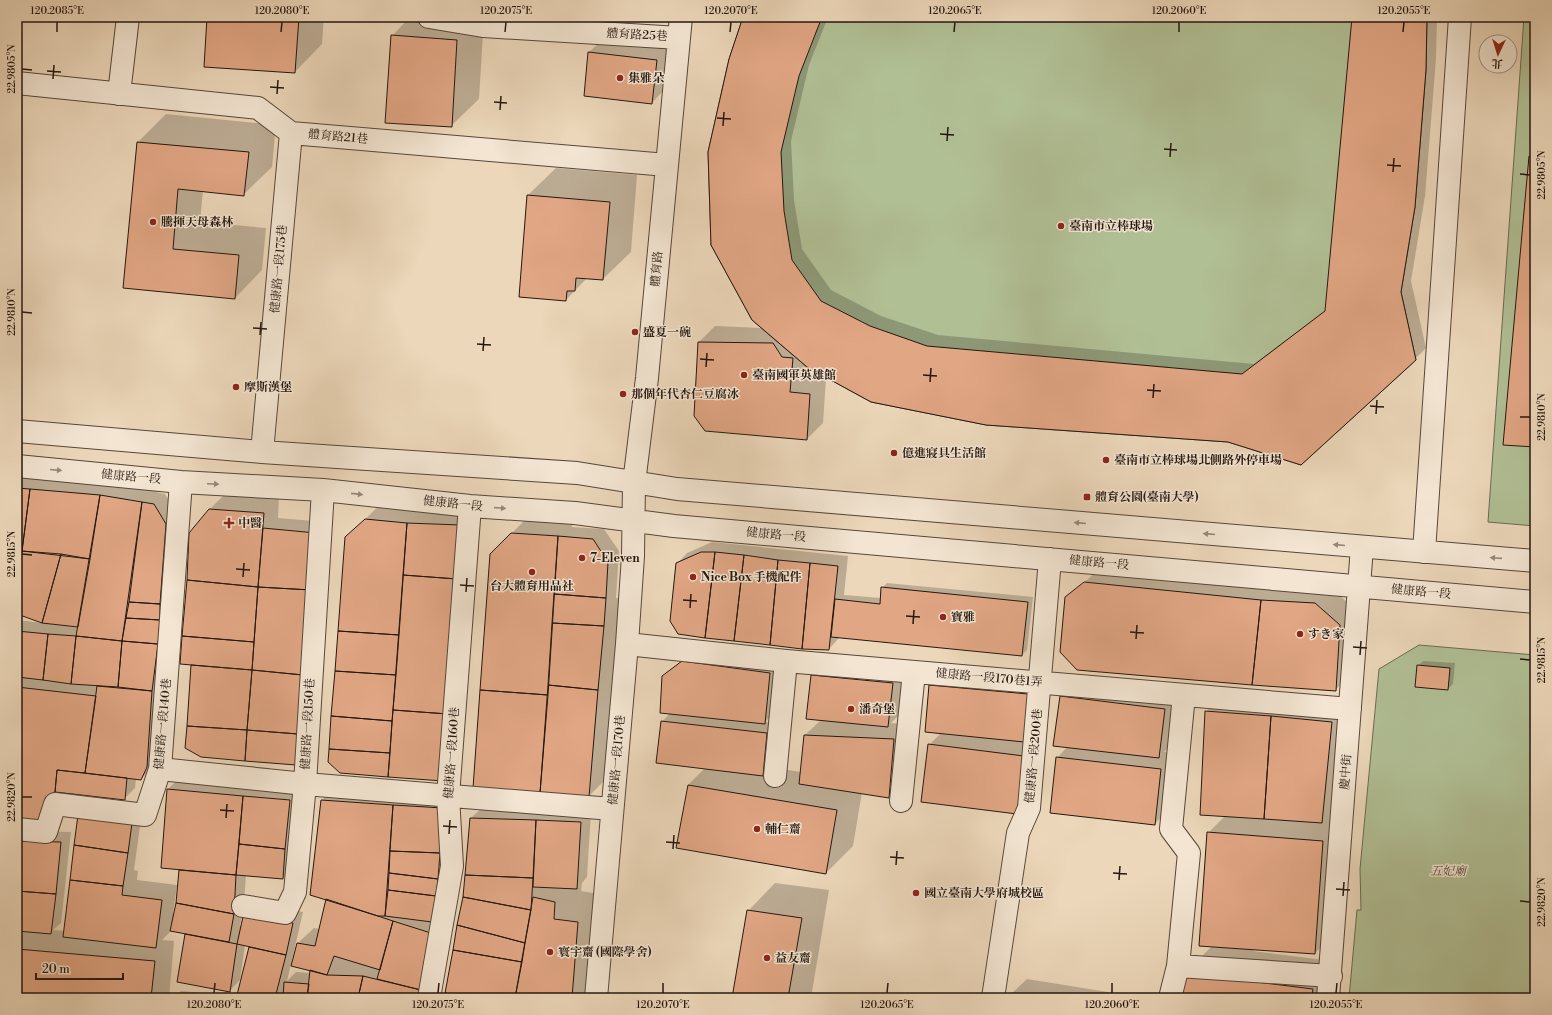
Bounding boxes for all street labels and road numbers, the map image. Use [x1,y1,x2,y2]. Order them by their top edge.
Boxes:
street label: 體育路25巷 [606,26,668,44]
street label: 體育路21巷 [307,127,369,147]
street label: 健康路一段175巷 [268,224,290,314]
street label: 體育路 [648,250,666,288]
street label: 健康路一段 [100,467,162,487]
street label: 健康路一段 [422,493,484,515]
street label: 健康路一段 [745,525,807,545]
street label: 健康路一段 [1068,553,1130,573]
street label: 健康路一段 [1390,582,1452,602]
street label: 健康路一段170巷1弄 [935,666,1043,690]
street label: 健康路一段140巷 [152,678,174,770]
street label: 健康路一段150巷 [298,678,318,770]
street label: 健康路一段160巷 [441,707,463,799]
street label: 健康路一段200巷 [1022,708,1046,804]
street label: 健康路一段170巷 [606,714,628,806]
street label: 慶中街 [1337,753,1355,790]

